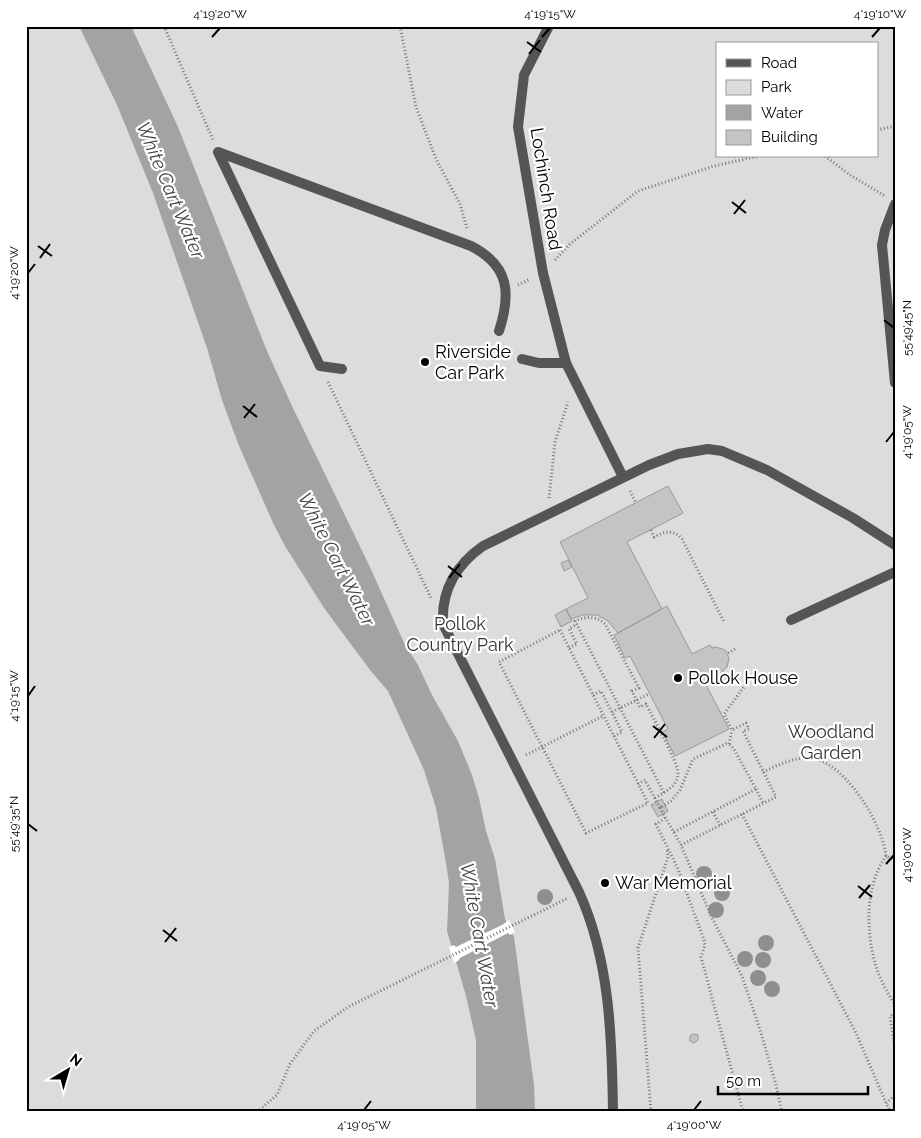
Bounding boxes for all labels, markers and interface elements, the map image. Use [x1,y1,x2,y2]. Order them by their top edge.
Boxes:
text: 4°19'20"W [193,7,247,21]
text: 4°19'15"W [524,7,576,21]
text: 4°19'10"W [854,7,907,21]
legend [716,42,878,158]
text: Road [761,54,797,72]
text: Park [761,78,792,96]
text: Water [761,104,804,122]
water label: White Cart Water [132,118,210,263]
street label: Lochinch Road [526,126,567,252]
text: Building [761,128,818,146]
text: 4°19'20"W [7,246,21,300]
text: 55°49'45"N [900,300,914,356]
place label: Riverside Car Park [435,341,512,383]
marker: Riverside Car Park [419,356,431,368]
text: 4°19'05"W [900,405,914,459]
water label: White Cart Water [294,489,381,631]
park label: Pollok Country Park [406,613,514,655]
place label: Pollok House [688,667,799,688]
text: 4°19'15"W [7,670,21,722]
marker: Pollok House [672,672,684,684]
park label: Woodland Garden [788,721,874,763]
text: 55°49'35"N [7,796,21,852]
text: 4°19'00"W [900,827,914,882]
water label: White Cart Water [456,861,504,1011]
place label: War Memorial [615,872,732,893]
marker: War Memorial [599,877,611,889]
north arrow [42,1046,92,1096]
text: N [67,1050,85,1069]
scale bar [718,1063,868,1095]
text: 50 m [726,1072,761,1090]
text: 4°19'05"W [337,1118,391,1132]
text: 4°19'00"W [667,1118,722,1132]

